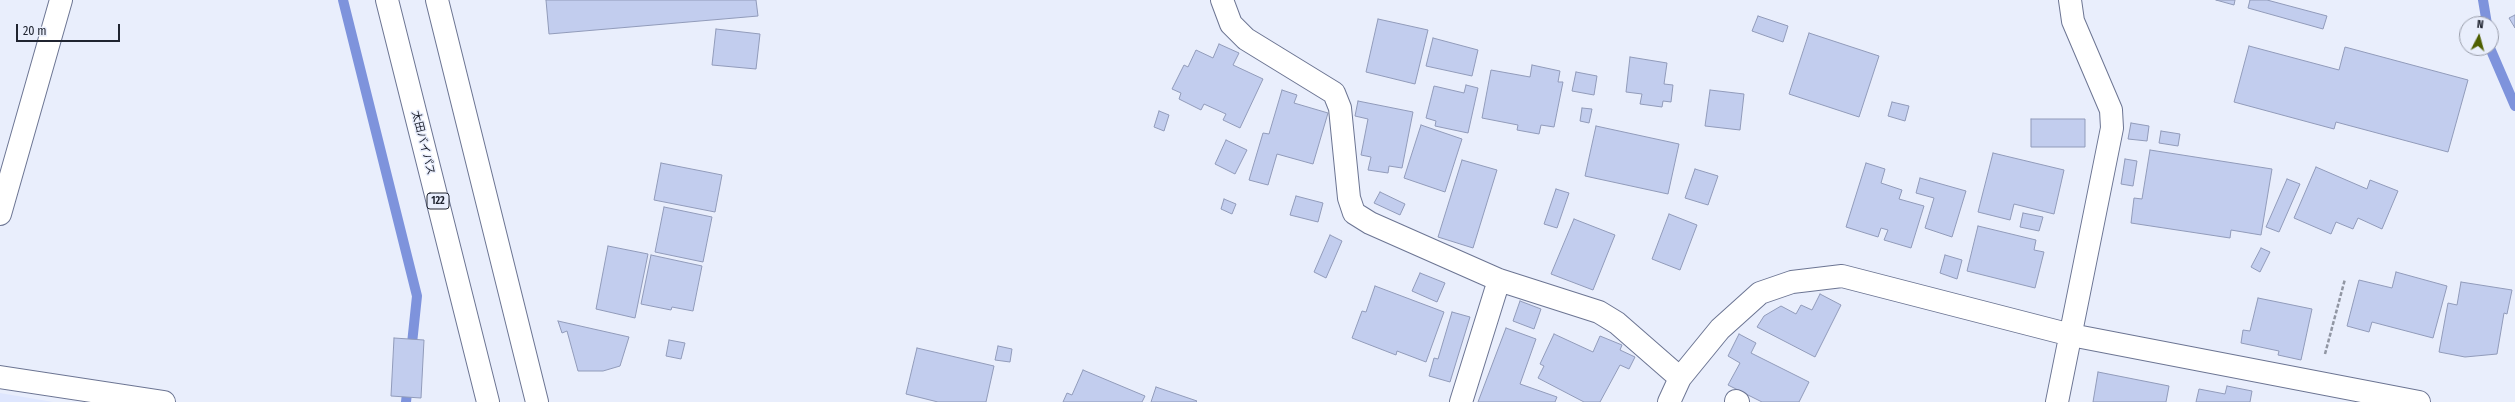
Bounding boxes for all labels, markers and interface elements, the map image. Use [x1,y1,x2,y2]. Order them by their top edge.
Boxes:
scale bar [18,16,122,42]
north arrow [2459,16,2499,56]
text: N [2476,18,2484,31]
text: 20 m [23,24,47,38]
street label: 太田バイパス [409,109,437,177]
road number: 122 [427,193,449,209]

